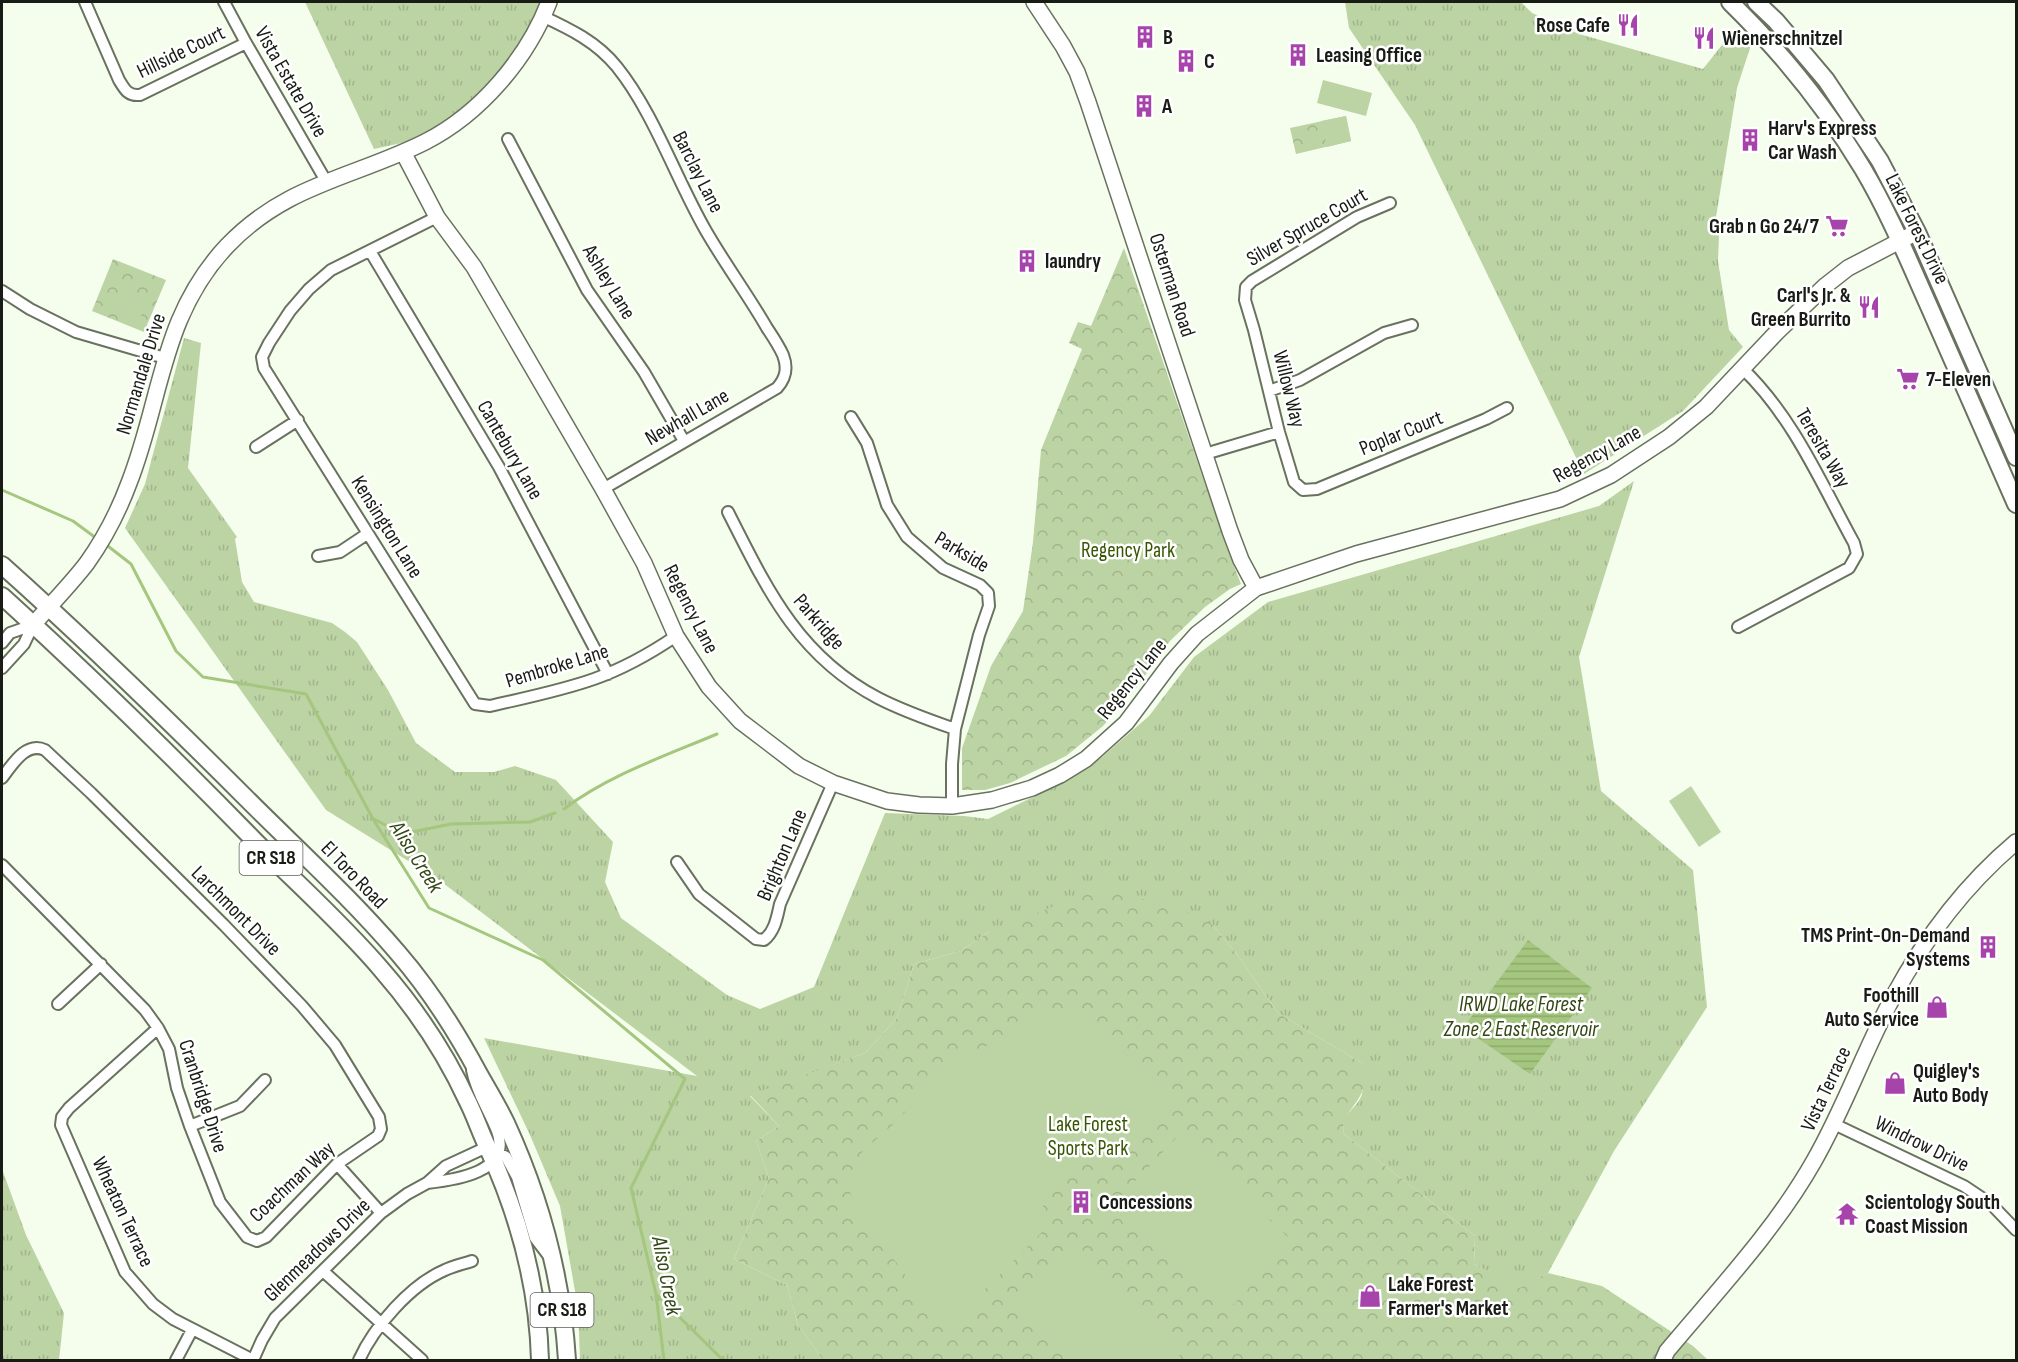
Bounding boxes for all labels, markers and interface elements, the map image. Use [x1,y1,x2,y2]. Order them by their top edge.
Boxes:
restaurant icon: Rose Cafe [1615,12,1641,38]
place label: Rose Cafe [1536,13,1610,38]
street label: Hillside Court [133,20,229,84]
street label: Vista Estate Drive [249,22,333,142]
building icon: B [1132,24,1158,50]
place label: B [1163,25,1173,50]
restaurant icon: Wienerschnitzel [1691,25,1717,51]
place label: Wienerschnitzel [1722,26,1842,51]
building icon: Leasing Office [1285,42,1311,68]
place label: Leasing Office [1316,43,1422,68]
building icon: C [1173,48,1199,74]
place label: C [1204,49,1215,74]
building icon: A [1131,93,1157,119]
place label: A [1161,94,1173,119]
place label: Harv's Express Car Wash [1768,116,1877,165]
street label: Barclay Lane [667,127,729,217]
building icon: Harv's Express Car Wash [1737,127,1763,153]
street label: Lake Forest Drive [1880,170,1954,288]
street label: Silver Spruce Court [1242,182,1372,272]
supermarket icon: Grab n Go 24/7 [1824,213,1850,239]
place label: Grab n Go 24/7 [1709,214,1820,239]
street label: Osterman Road [1144,230,1200,340]
street label: Ashley Lane [577,239,641,324]
building icon: laundry [1014,248,1040,274]
place label: laundry [1045,249,1101,274]
place label: Carl's Jr. & Green Burrito [1751,283,1851,332]
restaurant icon: Carl's Jr. & Green Burrito [1856,294,1882,320]
street label: Normandale Drive [111,310,171,438]
street label: Willow Way [1267,348,1311,430]
supermarket icon: 7-Eleven [1895,366,1921,392]
place label: 7-Eleven [1926,367,1991,392]
street label: Newhall Lane [641,383,733,451]
street label: Cantebury Lane [472,396,548,504]
street label: Teresita Way [1790,404,1856,492]
street label: Poplar Court [1356,405,1446,461]
street label: Regency Lane [1549,420,1645,488]
street label: Kensington Lane [346,471,428,583]
street label: Parkside [930,526,994,578]
park label: Regency Park [1081,538,1175,563]
street label: Regency Lane [658,560,724,658]
street label: Parkridge [788,589,850,655]
street label: Regency Lane [1092,634,1172,724]
street label: Pembroke Lane [502,638,612,694]
street label: Brighton Lane [751,805,813,905]
water label: Aliso Creek [383,815,449,899]
street label: El Toro Road [316,836,392,914]
road number: CR S18 [240,841,302,875]
street label: Larchmont Drive [186,861,286,961]
place label: TMS Print-On-Demand Systems [1801,923,1970,972]
building icon: TMS Print-On-Demand Systems [1975,934,2001,960]
place label: Foothill Auto Service [1824,983,1919,1032]
water label: IRWD Lake Forest Zone 2 East Reservoir [1443,991,1599,1043]
shop icon: Foothill Auto Service [1924,994,1950,1020]
street label: Cranbridge Drive [173,1036,233,1156]
street label: Vista Terrace [1795,1043,1857,1135]
place label: Quigley's Auto Body [1912,1059,1989,1108]
shop icon: Quigley's Auto Body [1882,1070,1908,1096]
street label: Windrow Drive [1871,1111,1973,1177]
park label: Lake Forest Sports Park [1048,1112,1128,1161]
street label: Coachman Way [244,1136,340,1228]
street label: Wheaton Terrace [87,1153,159,1271]
building icon: Concessions [1068,1189,1094,1215]
place label: Concessions [1099,1190,1193,1215]
place label: Scientology South Coast Mission [1865,1190,2000,1239]
street label: Glenmeadows Drive [258,1193,376,1307]
temple icon: Scientology South Coast Mission [1834,1201,1860,1227]
water label: Aliso Creek [645,1233,687,1318]
place label: Lake Forest Farmer's Market [1388,1272,1509,1321]
shop icon: Lake Forest Farmer's Market [1357,1283,1383,1309]
road number: CR S18 [530,1293,594,1327]

